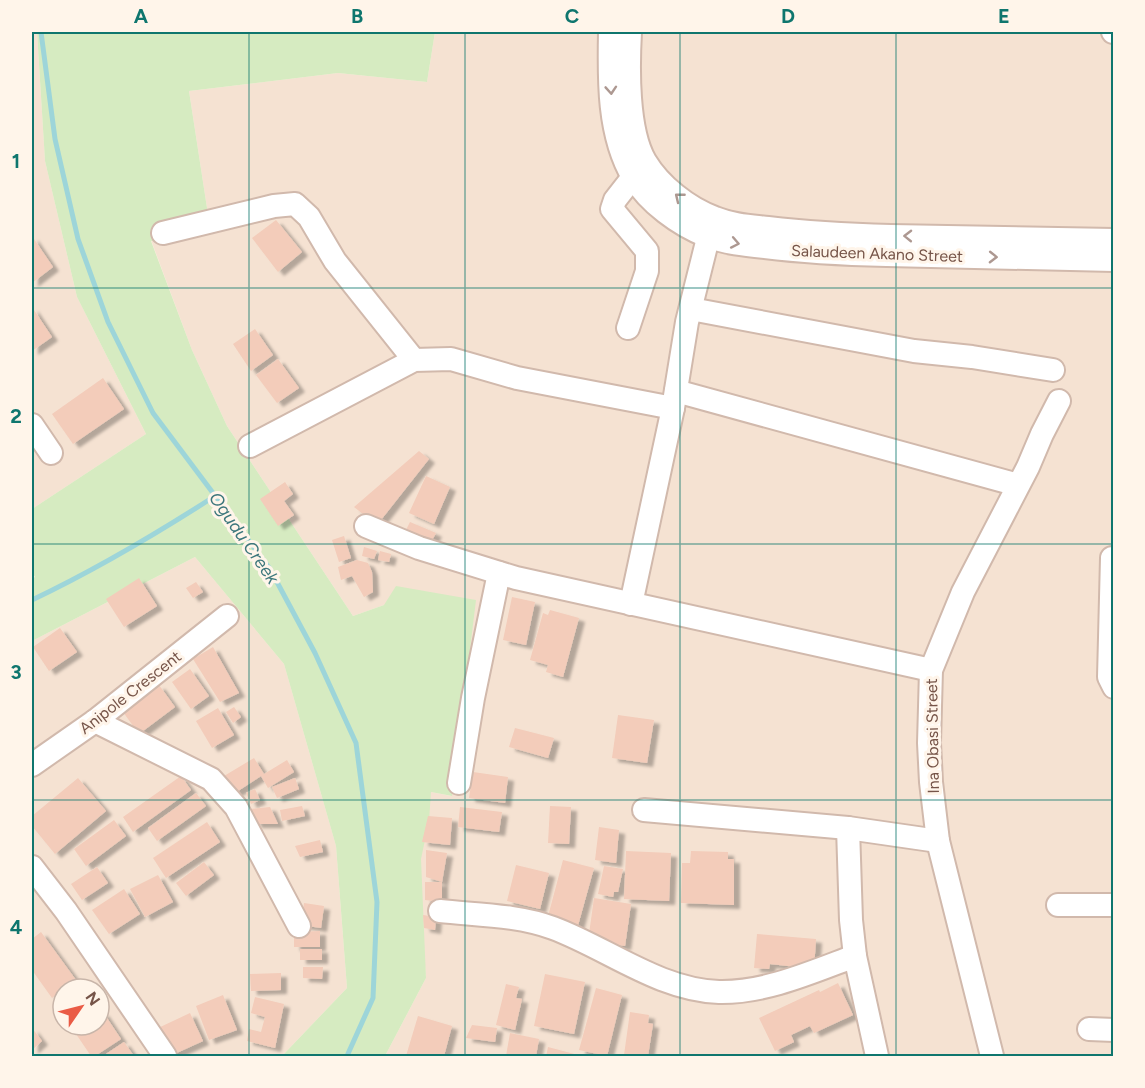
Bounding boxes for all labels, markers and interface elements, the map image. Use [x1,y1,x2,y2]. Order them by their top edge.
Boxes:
text: A [134,4,149,28]
text: B [351,4,363,28]
text: C [565,4,579,28]
text: D [781,4,795,28]
text: E [998,4,1010,28]
one-way arrow [604,85,617,94]
text: 1 [12,149,20,173]
one-way arrow [675,193,686,204]
one-way arrow [904,230,913,242]
one-way arrow [730,236,740,249]
street label: Salaudeen Akano Street [791,241,963,266]
one-way arrow [988,251,997,264]
text: 2 [10,404,22,428]
water label: Ogudu Creek [204,488,284,589]
street label: Anipole Crescent [76,647,185,738]
text: 3 [10,660,22,684]
street label: Ina Obasi Street [922,678,943,794]
text: 4 [10,915,23,939]
north arrow [51,977,111,1037]
text: N [82,988,104,1009]

